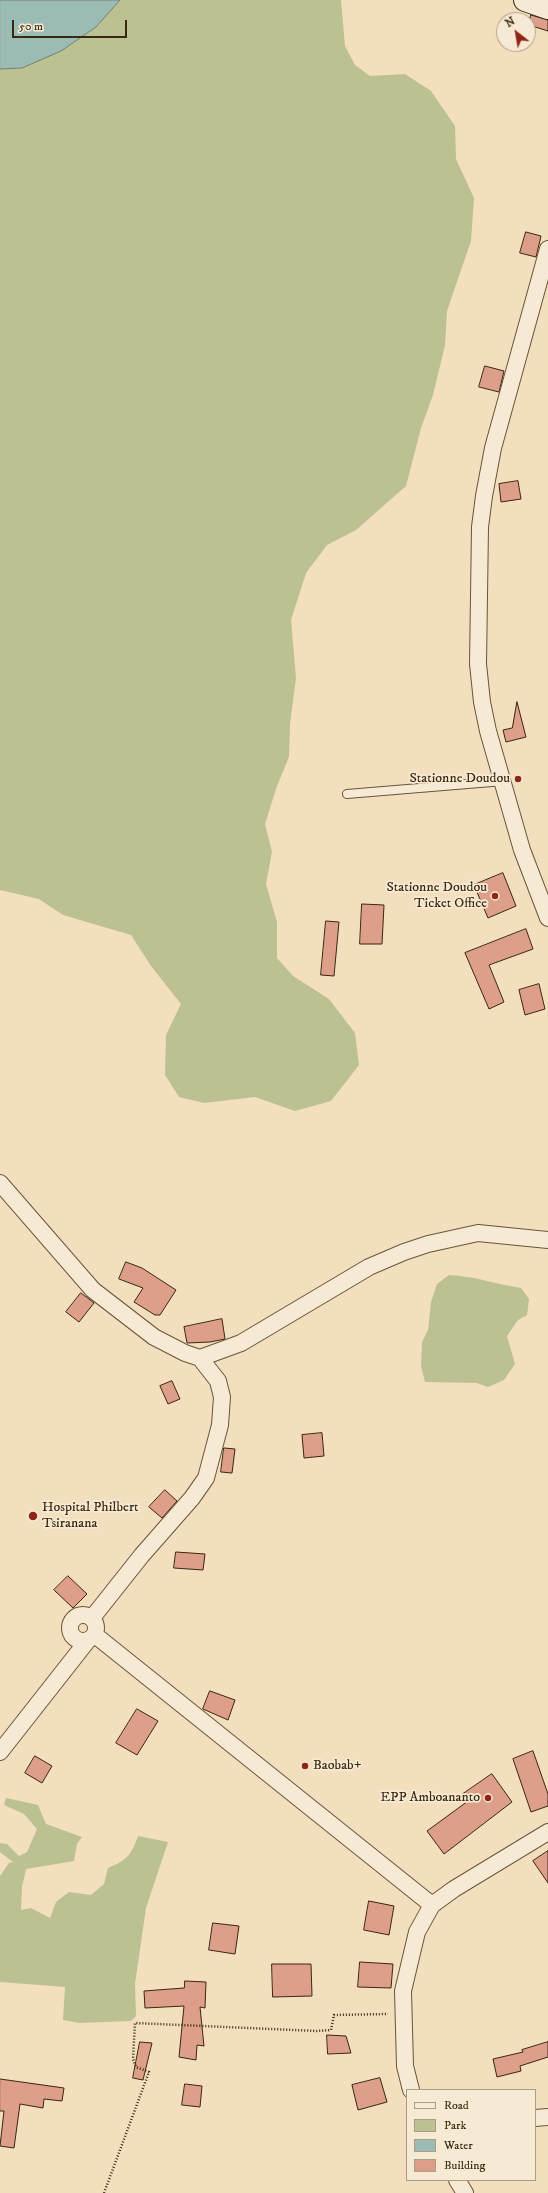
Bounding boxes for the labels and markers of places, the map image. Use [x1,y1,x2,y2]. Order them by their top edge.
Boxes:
place label: Stationne Doudou [409,771,510,787]
marker: Stationne Doudou [513,774,523,784]
place label: Stationne Doudou Ticket Office [386,880,487,912]
marker: Stationne Doudou Ticket Office [490,891,500,901]
place label: Hospital Philbert Tsiranana [42,1500,139,1532]
marker: Hospital Philbert Tsiranana [27,1510,39,1522]
place label: Baobab+ [313,1758,362,1774]
marker: Baobab+ [300,1761,310,1771]
place label: EPP Amboananto [380,1790,480,1806]
marker: EPP Amboananto [483,1793,493,1803]

